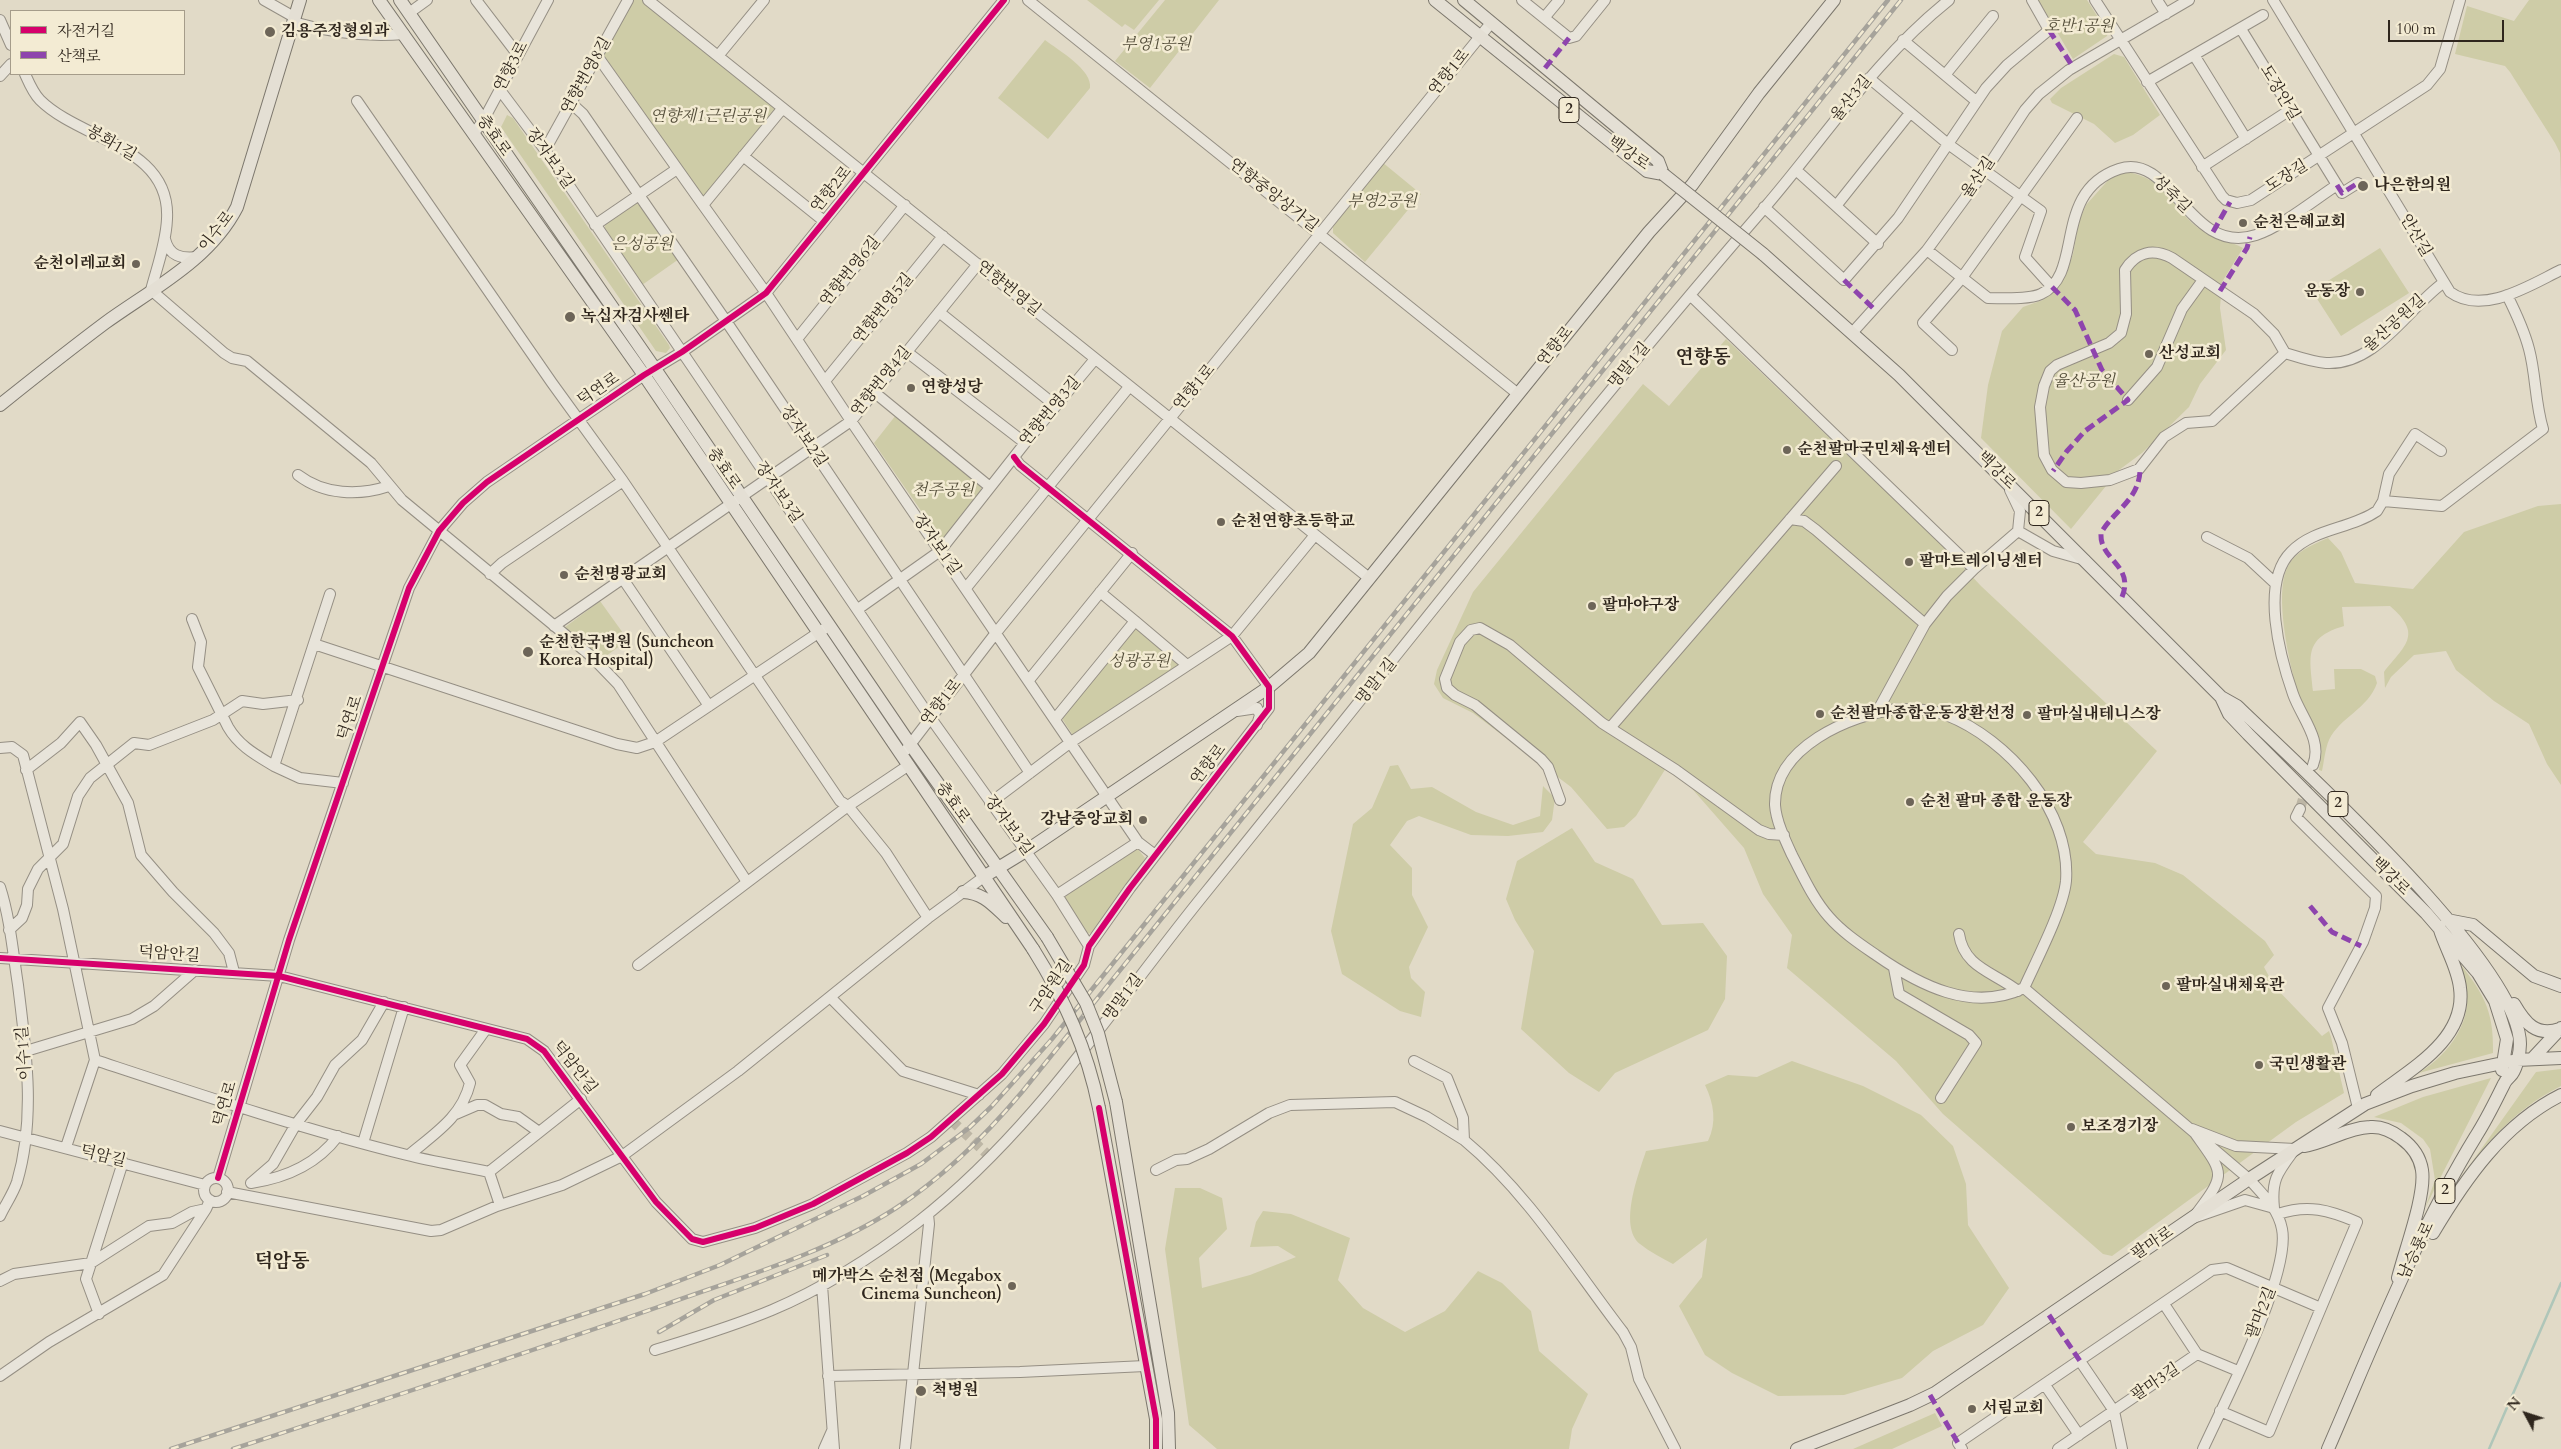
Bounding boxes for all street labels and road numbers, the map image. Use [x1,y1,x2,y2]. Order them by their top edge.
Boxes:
street label: 연향번영8길 [558,34,616,118]
street label: 연향3로 [491,38,533,96]
street label: 연향1로 [1425,46,1475,100]
street label: 도장안길 [2255,62,2303,124]
street label: 율산3길 [1827,72,1877,126]
road number: 2 [1559,98,1579,122]
street label: 충효로 [472,112,514,160]
street label: 봉화1길 [83,122,139,166]
street label: 장자보3길 [521,125,577,193]
street label: 백강로 [1604,133,1652,175]
street label: 율산길 [1958,153,2000,203]
street label: 연향중앙상가길 [1224,155,1322,237]
street label: 도장길 [2262,157,2312,197]
street label: 연향2로 [807,163,857,217]
street label: 성죽길 [2148,172,2194,218]
street label: 이수로 [195,208,239,256]
street label: 안산길 [2395,211,2435,261]
street label: 연향번영6길 [817,233,885,311]
street label: 연향번영길 [972,257,1044,321]
street label: 연향번영5길 [850,270,918,348]
street label: 율산공원길 [2360,291,2430,357]
street label: 연향로 [1534,323,1578,371]
street label: 명말1길 [1605,339,1655,393]
street label: 연향번영4길 [848,343,916,421]
street label: 연향1로 [1170,361,1220,415]
street label: 덕연로 [574,369,624,411]
street label: 연향번영3길 [1016,373,1086,451]
street label: 장자보2길 [775,403,831,471]
street label: 충효로 [702,444,744,494]
street label: 백강로 [1973,448,2019,494]
street label: 장자보3길 [750,459,806,527]
road number: 2 [2029,500,2049,526]
street label: 장자보1길 [908,511,964,579]
street label: 명말1길 [1352,655,1402,709]
street label: 연향1로 [918,676,966,730]
street label: 덕연로 [334,693,368,743]
street label: 연향로 [1187,741,1231,789]
street label: 충효로 [931,779,973,827]
street label: 장자보3길 [980,792,1036,860]
road number: 2 [2328,792,2348,816]
street label: 백강로 [2367,854,2413,900]
street label: 덕암안길 [137,943,201,967]
street label: 구암원길 [1027,956,1077,1018]
street label: 명말1길 [1100,970,1148,1026]
street label: 이수1길 [14,1025,36,1081]
street label: 덕암안길 [547,1038,601,1098]
street label: 덕연로 [210,1079,242,1129]
street label: 덕암길 [78,1142,128,1172]
road number: 2 [2435,1178,2455,1204]
street label: 남승룡로 [2395,1219,2439,1283]
street label: 팔마로 [2128,1223,2178,1265]
street label: 팔마2길 [2243,1284,2281,1342]
street label: 팔마3길 [2128,1360,2184,1406]

